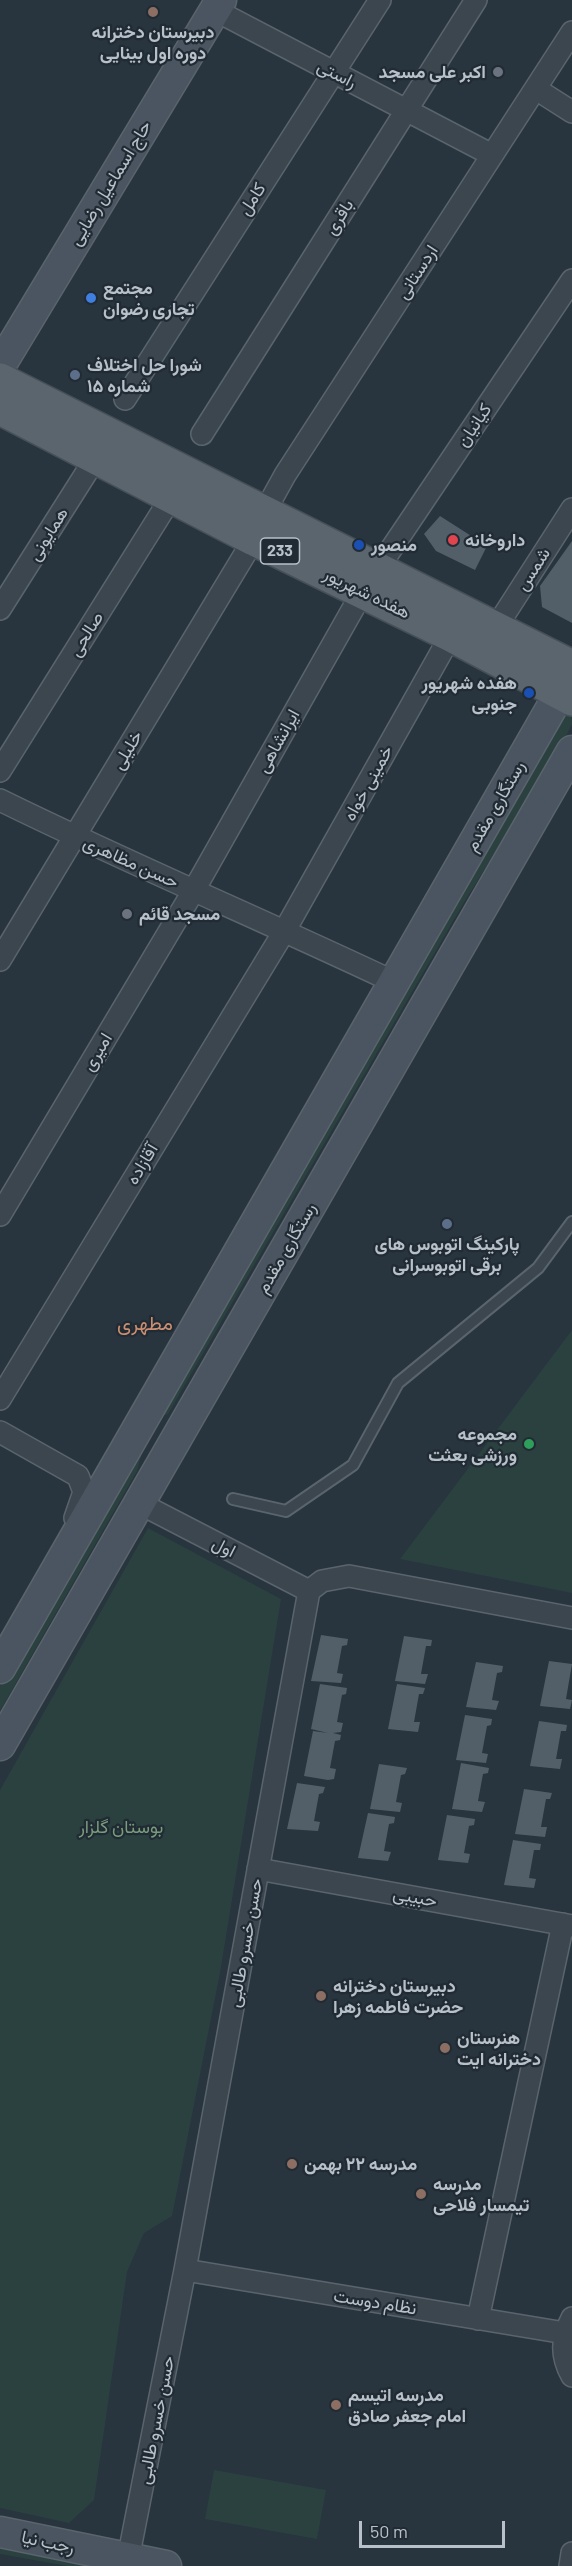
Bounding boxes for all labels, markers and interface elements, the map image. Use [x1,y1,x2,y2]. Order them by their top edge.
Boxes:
marker: دبیرستان دخترانه دوره اول بینایی [146,5,160,19]
place label: دبیرستان دخترانه دوره اول بینایی [92,21,214,63]
street label: راستی [314,55,360,93]
place label: اکبر علی مسجد [378,61,486,83]
marker: اکبر علی مسجد [491,65,505,79]
street label: حاج اسماعیل رضایی [64,116,156,250]
street label: کامل [234,179,270,219]
street label: باقری [320,195,358,239]
street label: اردستانی [392,241,442,303]
place label: مجتمع تجاری رضوان [103,277,195,320]
marker: مجتمع تجاری رضوان [84,291,98,305]
place label: شورا حل اختلاف شماره ۱۵ [87,354,202,397]
marker: شورا حل اختلاف شماره ۱۵ [68,368,82,382]
street label: کیانیان [452,399,496,451]
street label: همایونی [23,503,73,565]
place label: داروخانه [465,529,525,551]
marker: داروخانه [446,533,460,547]
place label: منصور [371,534,417,556]
road number: 233 [260,538,300,564]
marker: منصور [352,538,366,552]
street label: شمس [511,544,555,594]
street label: هفده شهریور [320,563,414,623]
street label: صالحی [64,608,108,660]
place label: هفده شهریور جنوبی [421,672,517,714]
marker: هفده شهریور جنوبی [522,686,536,700]
street label: ایرانشاهی [252,705,304,777]
street label: خلیلی [107,727,147,773]
street label: خمینی خواه [338,742,398,824]
street label: رستگاری مقدم [460,757,530,855]
street label: حسن مظاهری [80,831,182,893]
place label: مسجد قائم [139,903,220,925]
marker: مسجد قائم [120,907,134,921]
street label: امیری [77,1029,117,1075]
street label: آقازاده [121,1140,163,1188]
street label: رستگاری مقدم [251,1199,321,1297]
marker: پارکینگ اتوبوس های برقی اتوبوسرانی [440,1217,454,1231]
place label: پارکینگ اتوبوس های برقی اتوبوسرانی [374,1233,520,1276]
district label: مطهری [117,1311,173,1335]
place label: مجموعه ورزشی بعثت [428,1423,517,1466]
marker: مجموعه ورزشی بعثت [522,1437,536,1451]
street label: اول [209,1532,239,1562]
park label: بوستان گلزار [79,1816,163,1838]
street label: حسن خسرو طالبی [223,1877,267,2009]
street label: حبیبی [391,1883,439,1911]
place label: دبیرستان دخترانه حضرت فاطمه زهرا [333,1975,463,2018]
marker: دبیرستان دخترانه حضرت فاطمه زهرا [314,1989,328,2003]
place label: هنرستان دخترانه ایت [457,2027,541,2070]
marker: هنرستان دخترانه ایت [438,2041,452,2055]
place label: مدرسه ۲۲ بهمن [304,2153,417,2175]
marker: مدرسه ۲۲ بهمن [285,2157,299,2171]
place label: مدرسه تیمسار فلاحی [433,2173,529,2216]
marker: مدرسه تیمسار فلاحی [414,2187,428,2201]
street label: نظام دوست [332,2285,418,2319]
street label: حسن خسرو طالبی [133,2354,179,2486]
place label: مدرسه اتیسم امام جعفر صادق [348,2384,466,2426]
marker: مدرسه اتیسم امام جعفر صادق [329,2398,343,2412]
scale bar [362,2509,508,2547]
text: 50 m [370,2520,408,2542]
street label: رجب نیا [20,2526,76,2558]

